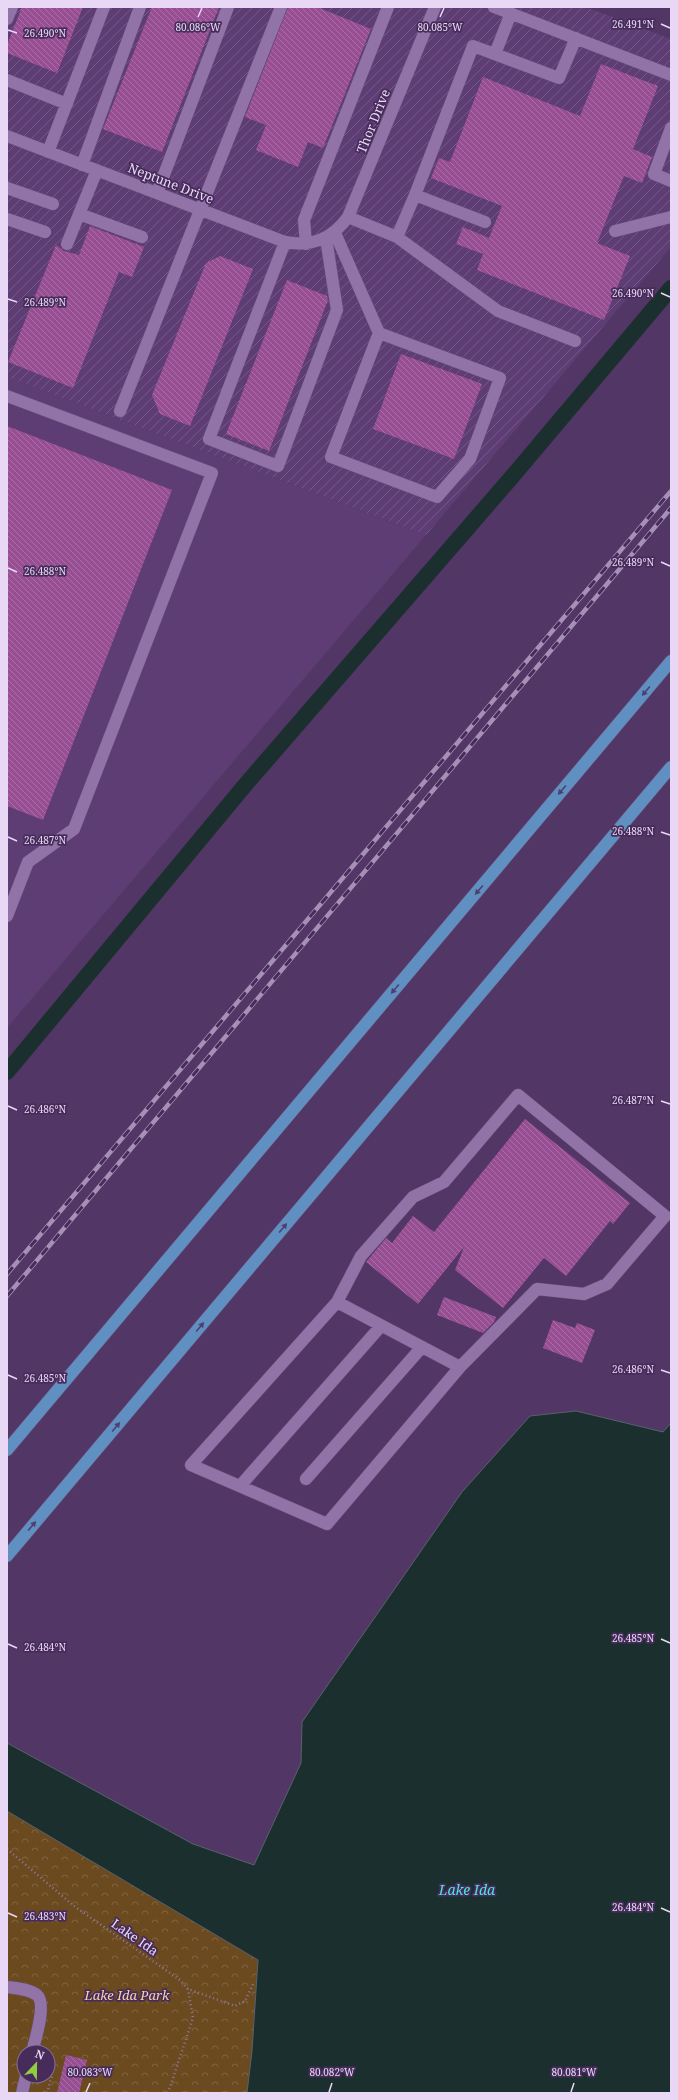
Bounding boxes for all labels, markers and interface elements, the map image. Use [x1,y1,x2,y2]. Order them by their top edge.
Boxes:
text: 26.491°N [612,17,654,31]
text: 80.086°W [176,20,221,34]
text: 80.085°W [418,20,463,34]
text: 26.490°N [24,26,66,40]
street label: Thor Drive [352,86,394,156]
street label: Neptune Drive [125,158,217,208]
text: 26.490°N [612,286,654,300]
text: 26.489°N [24,295,66,309]
text: 26.489°N [612,555,654,569]
text: 26.488°N [24,564,66,578]
one-way arrow [641,685,650,696]
one-way arrow [558,785,567,796]
text: 26.488°N [612,824,654,838]
text: 26.487°N [24,833,66,847]
one-way arrow [474,884,483,895]
one-way arrow [390,984,399,994]
text: 26.487°N [612,1093,654,1107]
text: 26.486°N [24,1102,66,1116]
one-way arrow [279,1222,288,1233]
one-way arrow [195,1322,204,1333]
text: 26.486°N [612,1362,654,1376]
text: 26.485°N [24,1371,66,1385]
one-way arrow [111,1421,120,1432]
one-way arrow [28,1521,37,1531]
text: 26.485°N [612,1631,654,1645]
text: 26.484°N [24,1640,66,1654]
water label: Lake Ida [438,1880,496,1899]
text: 26.484°N [612,1900,654,1914]
text: 26.483°N [24,1909,66,1923]
street label: Lake Ida [108,1914,162,1960]
park label: Lake Ida Park [84,1986,170,2004]
north arrow [16,2044,56,2084]
text: N [33,2046,47,2063]
text: 80.083°W [68,2065,113,2079]
text: 80.082°W [310,2065,355,2079]
text: 80.081°W [552,2065,597,2079]

